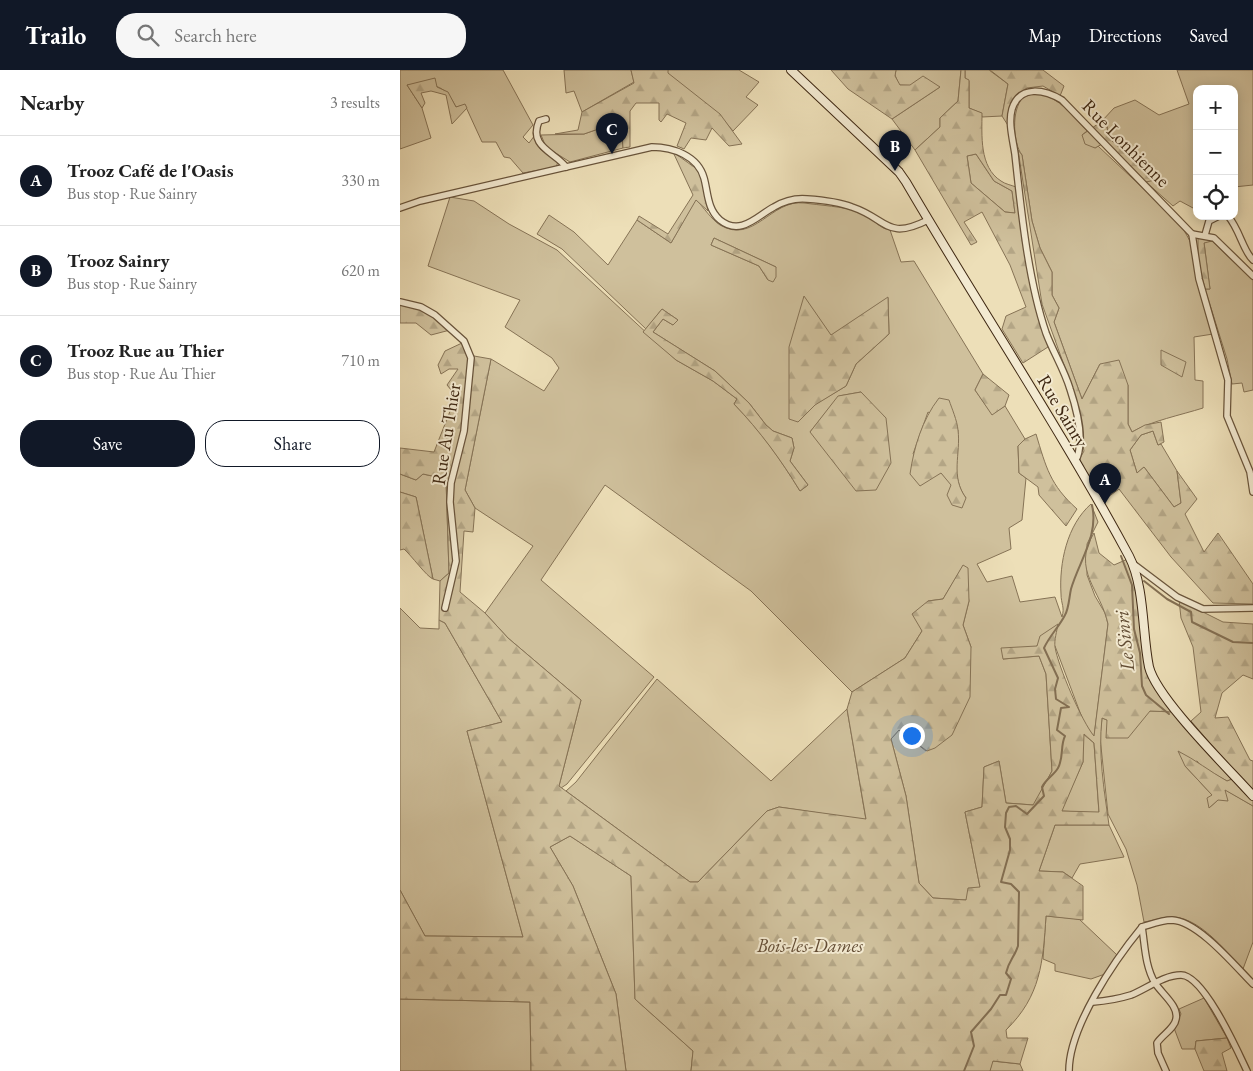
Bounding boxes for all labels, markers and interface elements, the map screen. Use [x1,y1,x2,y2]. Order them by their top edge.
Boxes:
search box [116,13,466,58]
text: Trailo [25,20,86,51]
icon: search [134,21,162,49]
text: Search here [174,23,257,48]
text: Map [1029,24,1061,47]
text: Directions [1089,24,1161,47]
text: Saved [1189,24,1228,47]
map controls [1193,85,1238,220]
button: + [1193,85,1238,130]
text: Nearby [20,89,84,116]
text: 3 results [330,92,380,113]
street label: Rue Lonhienne [1077,94,1175,192]
pin: C [596,113,628,154]
pin: B [879,130,911,171]
button: − [1193,130,1238,175]
text: Trooz Café de l'Oasis [67,158,234,183]
text: A [30,170,42,191]
text: 330 m [341,170,380,191]
button: locate [1193,175,1238,220]
text: Bus stop · Rue Sainry [67,183,197,204]
text: Trooz Sainry [67,248,170,273]
text: B [31,260,41,281]
text: 620 m [341,260,380,281]
text: Bus stop · Rue Sainry [67,273,197,294]
text: Trooz Rue au Thier [67,338,224,363]
text: C [30,350,42,371]
text: 710 m [341,350,380,371]
text: Bus stop · Rue Au Thier [67,363,216,384]
street label: Rue Sainry [1032,370,1095,453]
street label: Rue Au Thier [426,381,466,487]
button: Save [20,420,195,467]
button: Share [205,420,380,467]
pin: A [1089,463,1121,504]
water label: Le Sinri [1108,608,1140,674]
your location [899,723,925,749]
park label: Bois-les-Dames [756,933,864,958]

